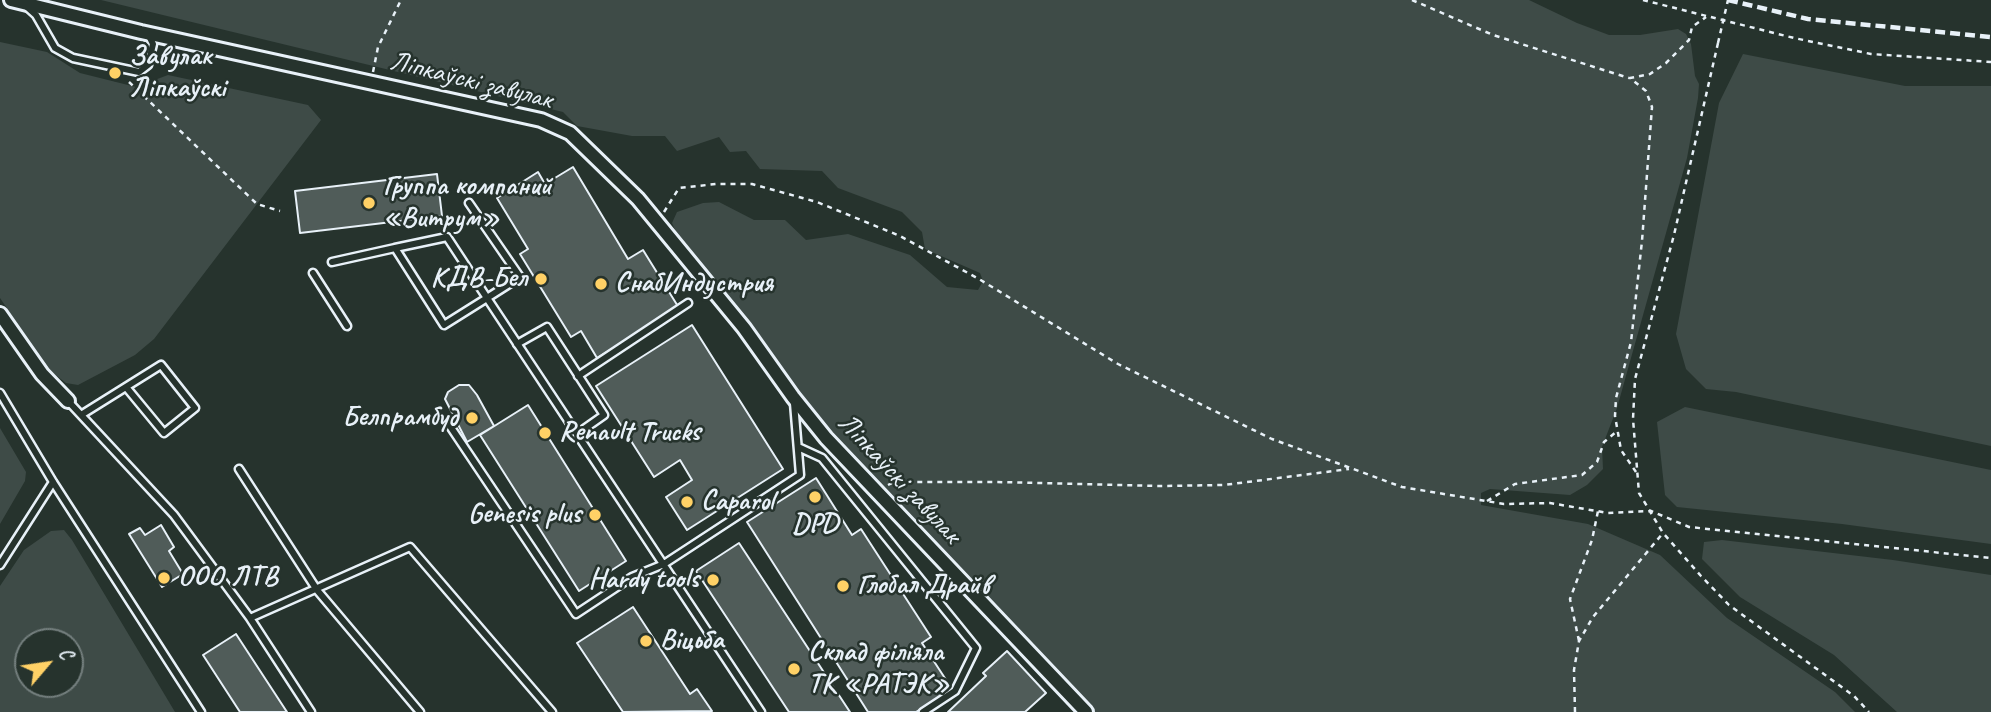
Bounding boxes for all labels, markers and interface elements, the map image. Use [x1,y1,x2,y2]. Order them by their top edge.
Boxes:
place label: Завулак Ліпкаўскі [129,40,226,106]
street label: Ліпкаўскі завулак [386,45,556,117]
marker: Завулак Ліпкаўскі [107,65,123,81]
place label: Группа компаний «Витрум» [383,170,552,236]
marker: Группа компаний «Витрум» [361,195,377,211]
place label: КДВ-Бел [431,262,527,296]
place label: СнабИндустрия [615,267,773,301]
marker: КДВ-Бел [533,271,549,287]
marker: СнабИндустрия [593,276,609,292]
place label: Белпрамбуд [342,401,458,435]
street label: Ліпкаўскі завулак [830,407,968,551]
marker: Белпрамбуд [464,410,480,426]
place label: Renault Trucks [559,416,700,450]
marker: Renault Trucks [537,425,553,441]
place label: Caparol [701,485,774,519]
marker: DPD [807,489,823,505]
marker: Caparol [679,494,695,510]
place label: Genesis plus [468,498,581,532]
marker: Genesis plus [587,507,603,523]
place label: DPD [792,508,838,542]
place label: ООО ЛТВ [178,561,278,595]
place label: Hardy tools [588,563,699,597]
place label: Глобал Драйв [857,569,990,603]
marker: ООО ЛТВ [156,570,172,586]
marker: Hardy tools [705,572,721,588]
marker: Глобал Драйв [835,578,851,594]
place label: Віцьба [660,624,723,658]
north arrow [14,628,84,698]
marker: Віцьба [638,633,654,649]
place label: Склад філіяла ТК «РАТЭК» [808,636,950,702]
text: С [53,644,78,664]
marker: Склад філіяла ТК «РАТЭК» [786,661,802,677]

